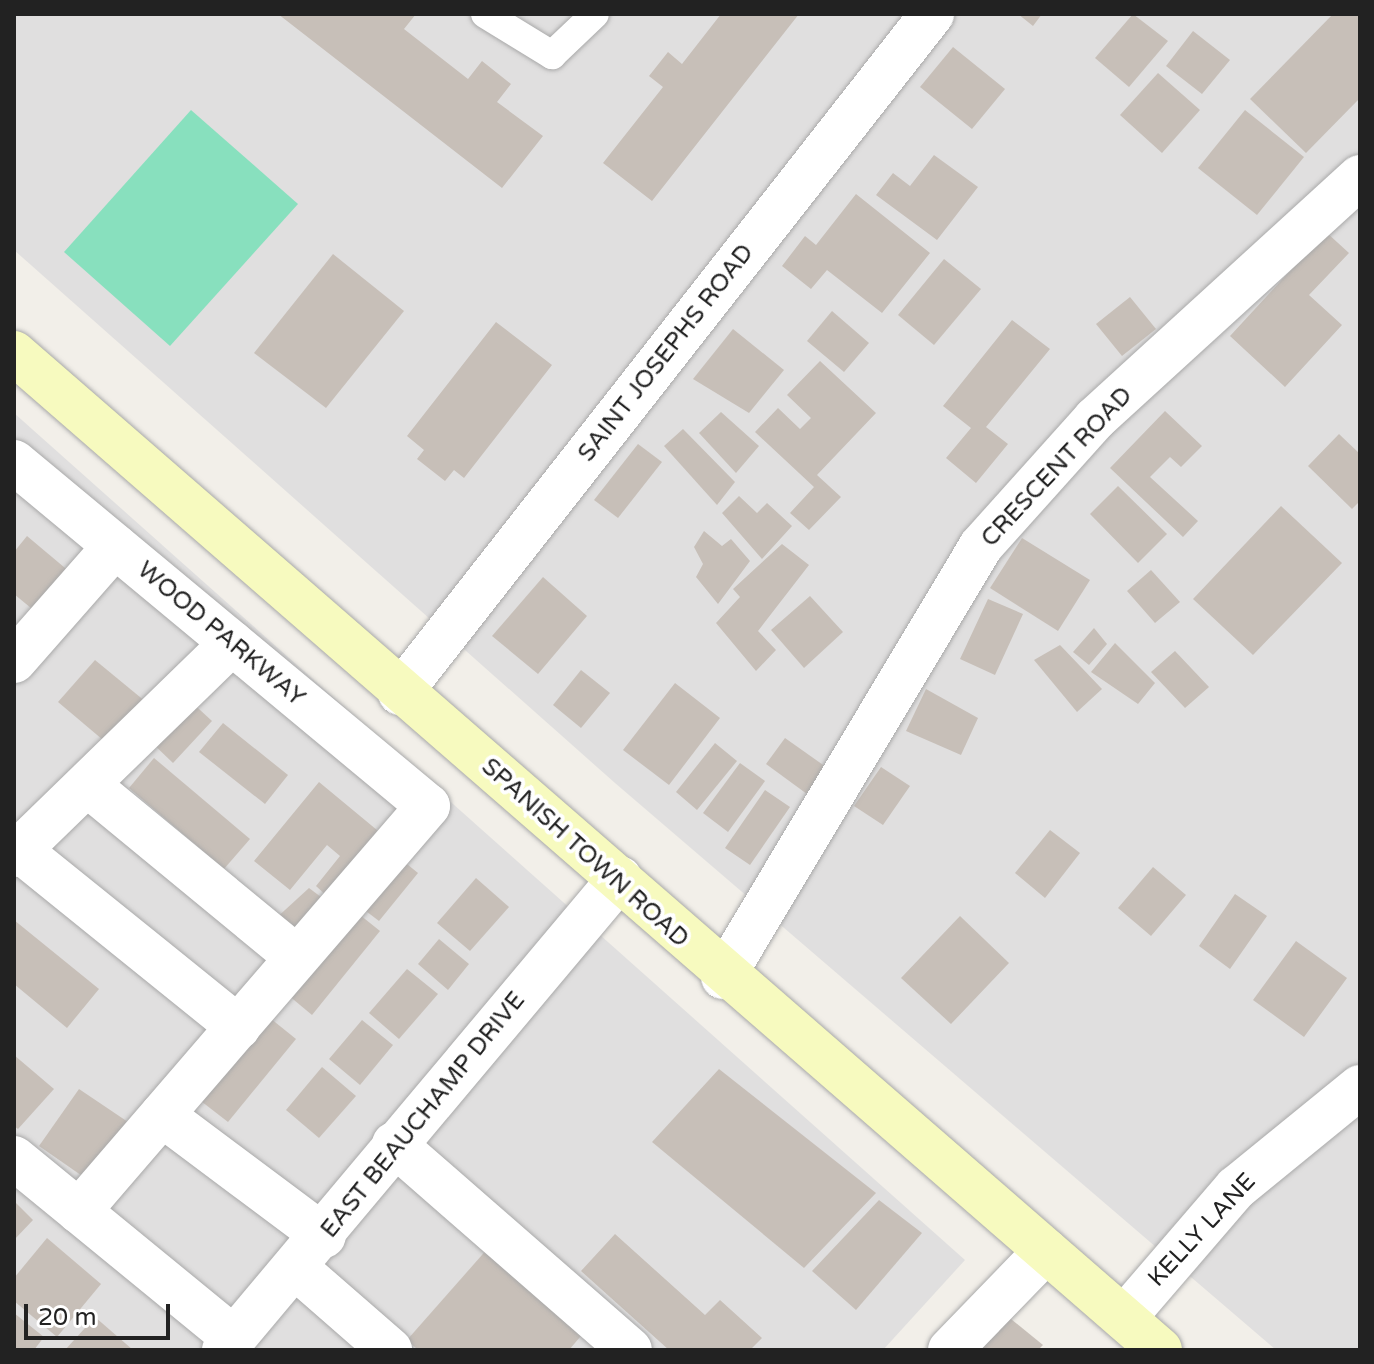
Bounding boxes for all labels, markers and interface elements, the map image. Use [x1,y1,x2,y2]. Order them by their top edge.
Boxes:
street label: SAINT JOSEPHS ROAD [572,239,760,467]
street label: CRESCENT ROAD [975,381,1139,553]
street label: WOOD PARKWAY [131,556,311,712]
street label: SPANISH TOWN ROAD [476,752,694,954]
street label: EAST BEAUCHAMP DRIVE [315,986,531,1244]
street label: KELLY LANE [1142,1167,1262,1293]
scale bar [28,1288,174,1338]
text: 20 m [38,1303,96,1332]

